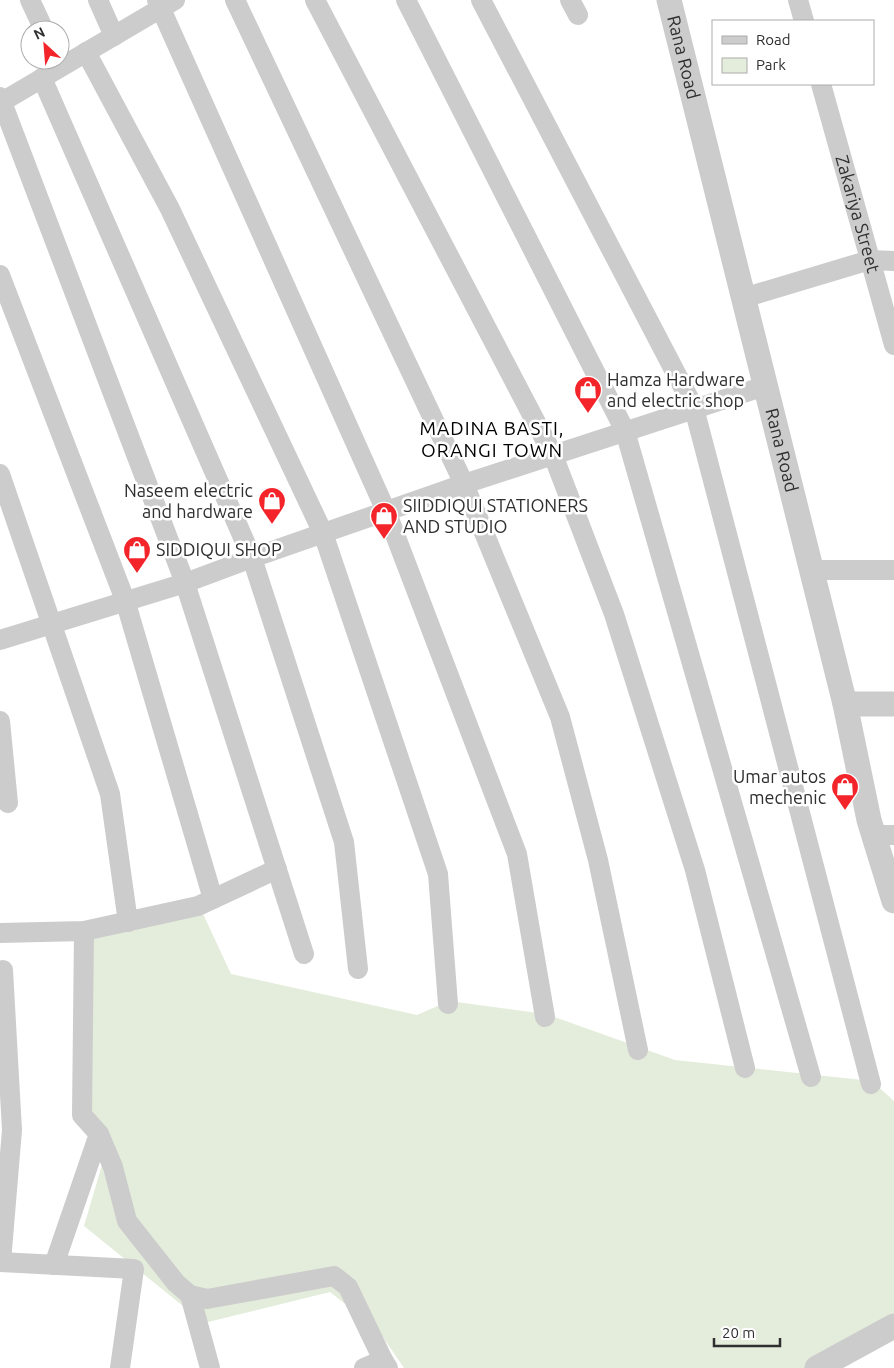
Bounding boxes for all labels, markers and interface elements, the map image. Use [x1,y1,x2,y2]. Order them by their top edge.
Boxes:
street label: Rana Road [664,13,704,101]
north arrow [20,20,70,70]
legend [712,20,874,85]
text: N [31,24,48,43]
text: Road [756,31,791,48]
text: Park [756,56,786,73]
street label: Zakariya Street [832,153,884,275]
place label: Hamza Hardware and electric shop [607,369,745,410]
shop icon: Hamza Hardware and electric shop [573,375,603,414]
street label: Rana Road [762,406,803,494]
district label: MADINA BASTI, ORANGI TOWN [419,417,565,461]
place label: Naseem electric and hardware [124,480,253,521]
shop icon: Naseem electric and hardware [257,486,287,525]
place label: SIIDDIQUI STATIONERS AND STUDIO [403,495,588,536]
shop icon: SIIDDIQUI STATIONERS AND STUDIO [369,501,399,540]
shop icon: SIDDIQUI SHOP [122,535,152,574]
place label: SIDDIQUI SHOP [156,539,282,560]
place label: Umar autos mechenic [733,766,826,807]
shop icon: Umar autos mechenic [830,772,860,811]
scale bar [714,1316,780,1348]
text: 20 m [722,1324,755,1341]

